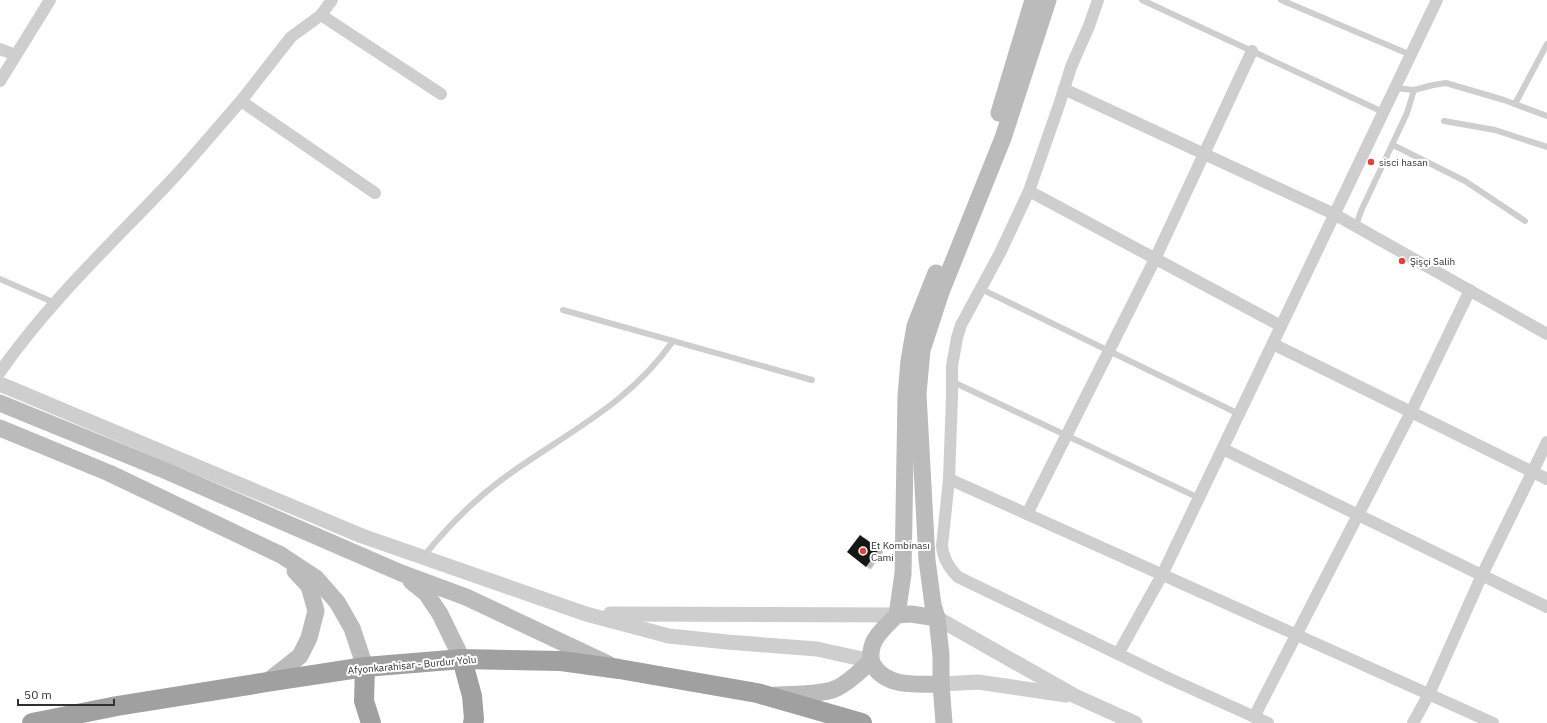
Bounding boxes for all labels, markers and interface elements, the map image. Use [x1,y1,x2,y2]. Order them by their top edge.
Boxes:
place label: sisci hasan [1379,156,1428,169]
marker: sisci hasan [1366,157,1376,167]
place label: Şişçi Salih [1410,255,1455,268]
marker: Şişçi Salih [1397,256,1407,266]
place label: Et Kombinası Cami [871,539,930,564]
marker: Et Kombinası Cami [858,546,868,556]
street label: Afyonkarahisar - Burdur Yolu [347,653,477,677]
scale bar [18,681,114,707]
text: 50 m [24,687,52,702]

